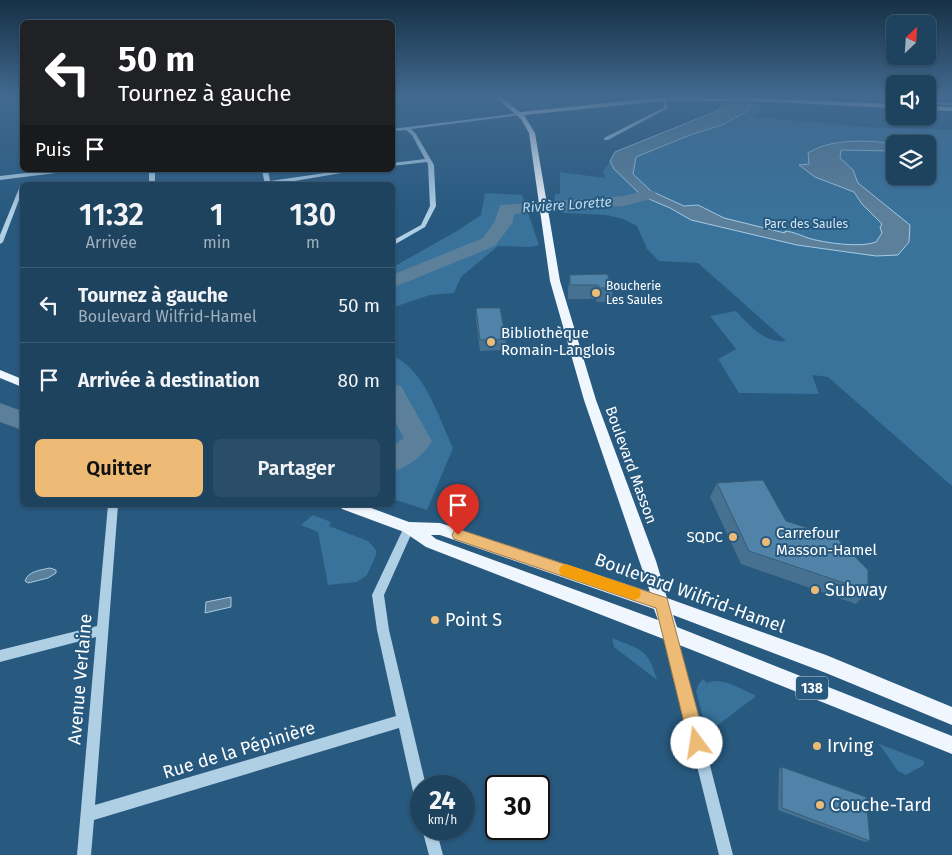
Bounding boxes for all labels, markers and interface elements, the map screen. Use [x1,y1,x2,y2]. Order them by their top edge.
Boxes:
north arrow [886,15,936,65]
map controls [886,15,936,185]
text: 50 m [118,38,195,80]
icon: left [35,40,100,105]
button: sound [886,75,936,125]
text: Tournez à gauche [118,80,291,107]
icon: arrive [81,135,109,163]
button: layers [886,135,936,185]
text: Puis [35,138,71,161]
water label: Rivière Lorette [522,193,612,217]
text: 11:32 [79,197,144,233]
text: 1 [210,197,224,233]
text: 130 [290,197,336,233]
park label: Parc des Saules [764,217,848,231]
text: Arrivée [86,233,137,252]
text: min [203,233,231,252]
text: m [306,233,320,252]
place label: Boucherie Les Saules [606,279,663,307]
text: Tournez à gauche [78,284,228,307]
marker: Boucherie Les Saules [590,287,602,299]
icon: left [35,291,63,319]
text: 50 m [339,294,380,317]
text: Boulevard Wilfrid-Hamel [78,307,257,326]
place label: Bibliothèque Romain-Langlois [501,324,615,359]
marker: Bibliothèque Romain-Langlois [485,336,497,348]
icon: arrive [35,366,63,394]
text: Arrivée à destination [78,369,260,392]
text: 80 m [338,369,380,392]
street label: Boulevard Masson [601,404,661,526]
button: Quitter [35,439,203,497]
button: Partager [213,439,380,497]
pin [437,484,479,535]
icon: arrive [444,491,472,519]
place label: Carrefour Masson-Hamel [776,524,878,559]
place label: SQDC [686,528,724,546]
marker: SQDC [727,531,739,543]
marker: Carrefour Masson-Hamel [760,536,772,548]
street label: Boulevard Wilfrid-Hamel [592,548,788,638]
place label: Subway [825,579,887,601]
marker: Subway [809,584,821,596]
place label: Point S [445,609,502,631]
street label: Avenue Verlaine [63,613,97,745]
marker: Point S [429,614,441,626]
road number: 138 [796,676,828,700]
street label: Rue de la Pépinière [160,716,318,784]
position arrow [670,716,722,768]
place label: Irving [827,735,874,757]
marker: Irving [811,740,823,752]
speed limit sign: 30 [485,775,550,840]
text: 24 [429,786,456,816]
place label: Couche-Tard [830,794,931,816]
marker: Couche-Tard [814,799,826,811]
text: km/h [428,813,457,827]

